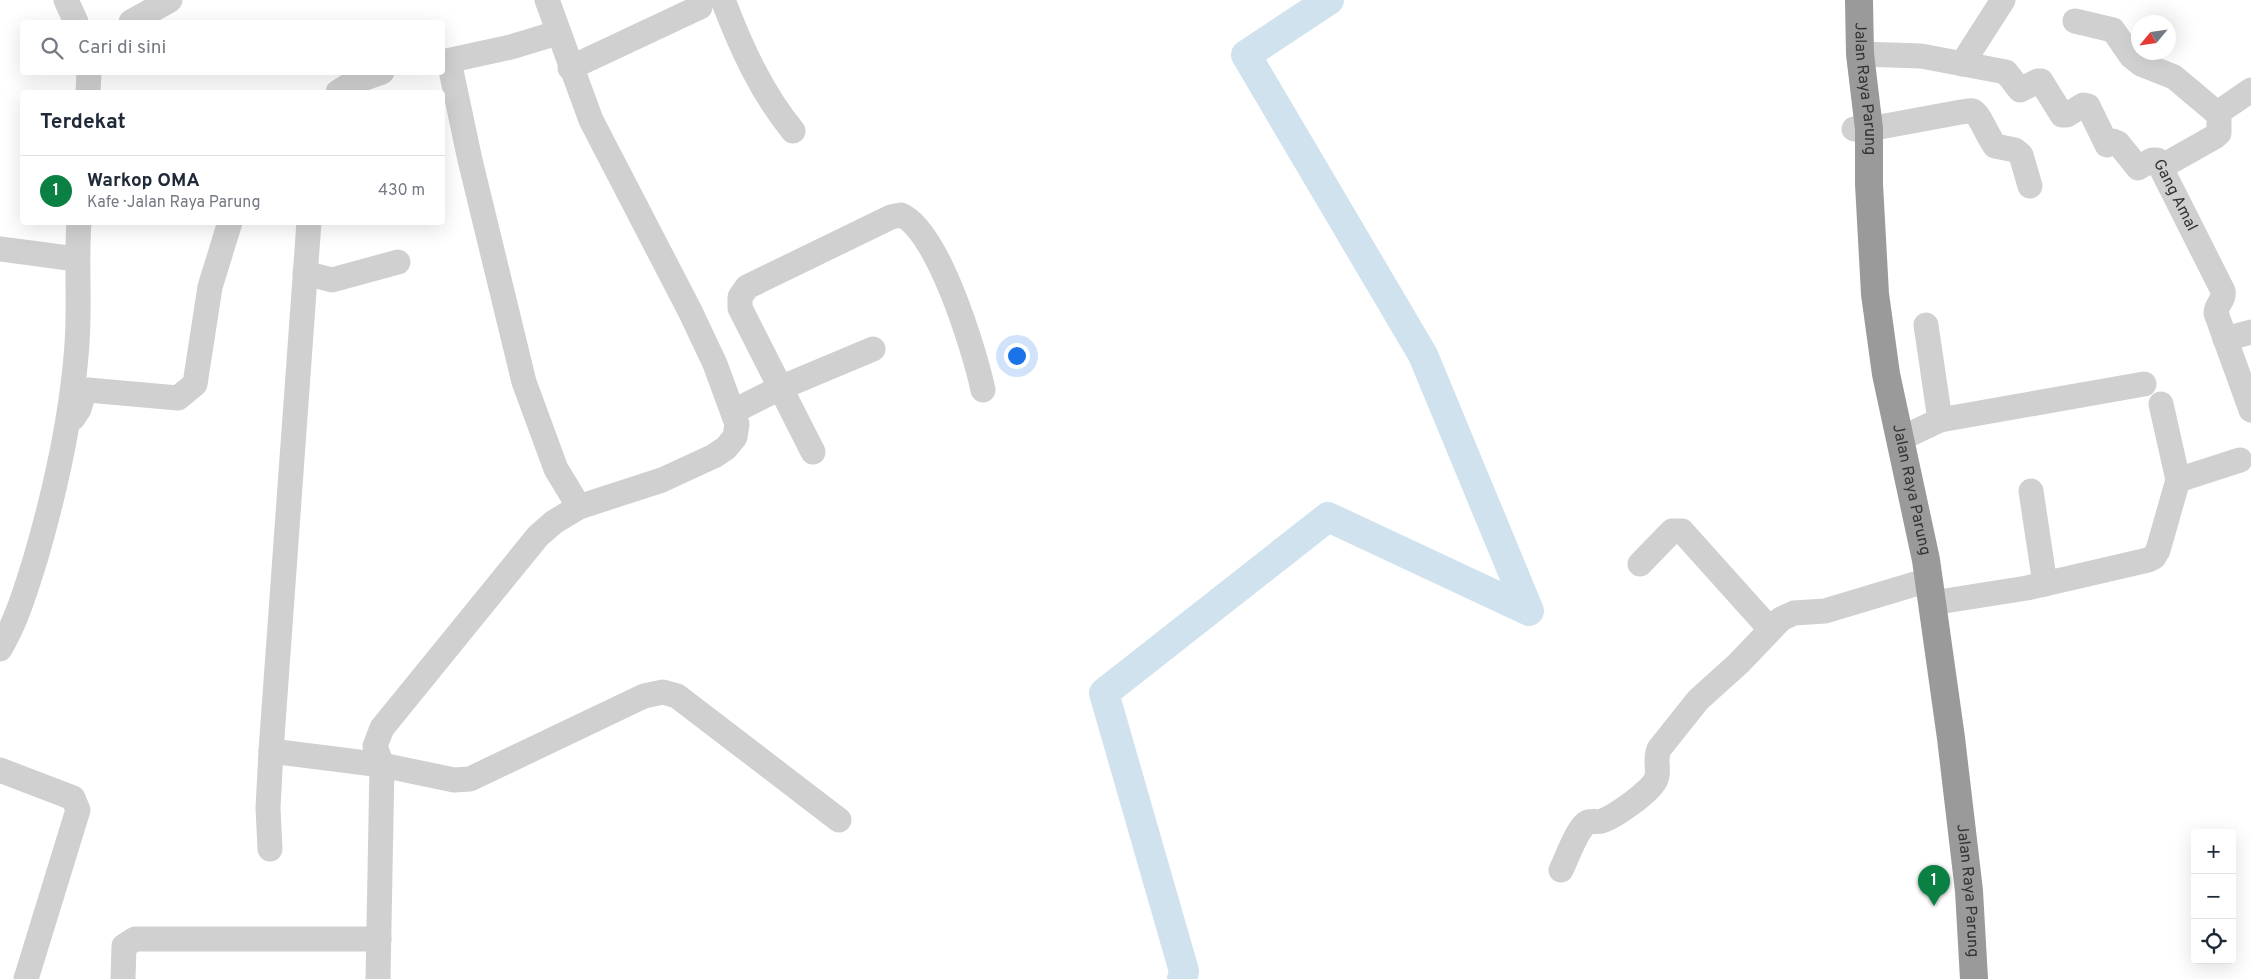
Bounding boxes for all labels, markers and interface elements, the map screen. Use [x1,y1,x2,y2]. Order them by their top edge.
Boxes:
north arrow [2131,15,2176,60]
search box [20,20,445,75]
street label: Jalan Raya Parung [1849,22,1879,155]
icon: search [38,34,66,62]
text: Cari di sini [78,36,166,60]
text: Terdekat [40,109,126,136]
street label: Gang Amal [2148,156,2201,235]
text: Warkop OMA [87,169,200,193]
text: 1 [53,181,59,201]
text: 430 m [378,181,425,201]
text: Kafe · Jalan Raya Parung [87,193,261,213]
your location [1004,343,1030,369]
street label: Jalan Raya Parung [1887,422,1935,557]
street label: Jalan Raya Parung [1951,823,1983,958]
map controls [2191,829,2236,964]
button: + [2191,829,2236,874]
pin: 1 [1918,865,1950,906]
button: − [2191,874,2236,919]
button: locate [2191,919,2236,964]

